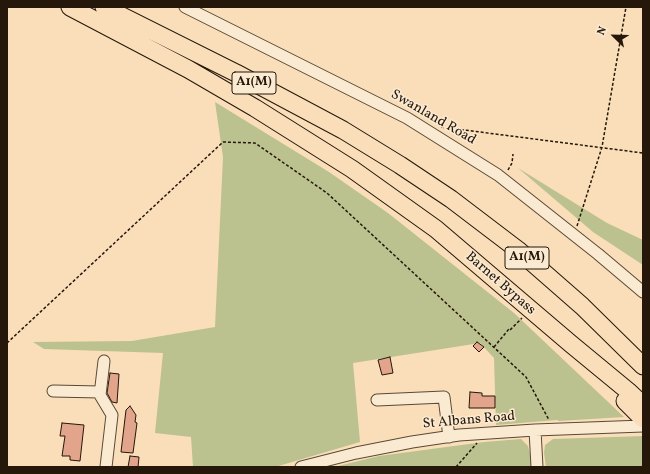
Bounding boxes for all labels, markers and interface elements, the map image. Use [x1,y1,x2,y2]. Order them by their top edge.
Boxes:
north arrow [594,16,634,56]
text: N [594,25,611,38]
road number: A1(M) [232,72,276,94]
street label: Swanland Road [387,87,479,149]
road number: A1(M) [505,247,549,269]
street label: Barnet Bypass [461,249,539,319]
street label: St Albans Road [422,409,516,433]

